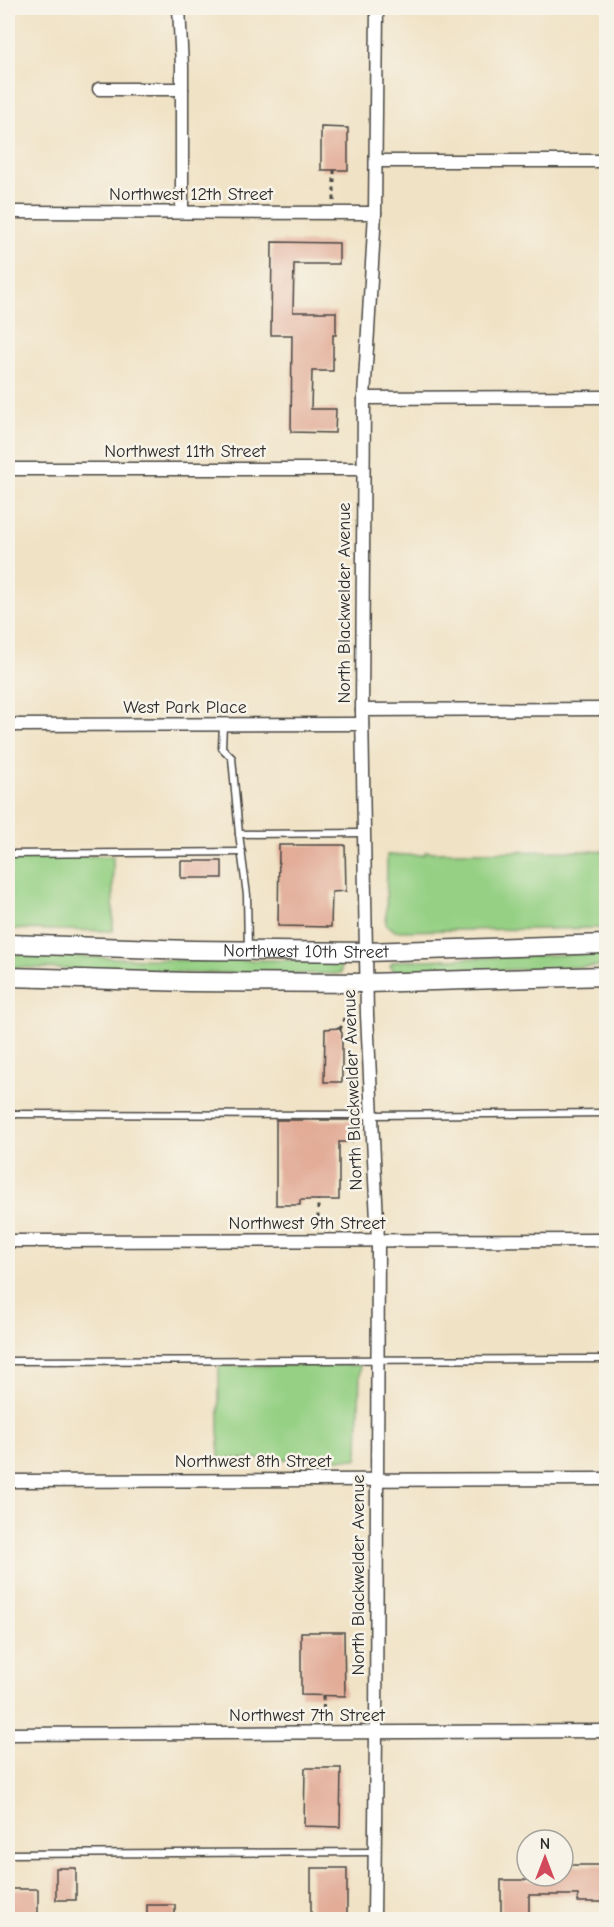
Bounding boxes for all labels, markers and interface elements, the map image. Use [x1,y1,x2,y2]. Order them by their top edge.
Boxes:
street label: Northwest 12th Street [109,184,274,205]
street label: Northwest 11th Street [104,441,267,462]
street label: North Blackwelder Avenue [334,502,355,704]
street label: West Park Place [123,697,247,718]
street label: Northwest 10th Street [223,940,390,963]
street label: North Blackwelder Avenue [339,989,367,1191]
street label: Northwest 9th Street [229,1213,386,1234]
street label: Northwest 8th Street [175,1451,332,1472]
street label: North Blackwelder Avenue [348,1474,369,1676]
street label: Northwest 7th Street [229,1705,386,1726]
north arrow [515,1828,575,1888]
text: N [540,1835,550,1853]

